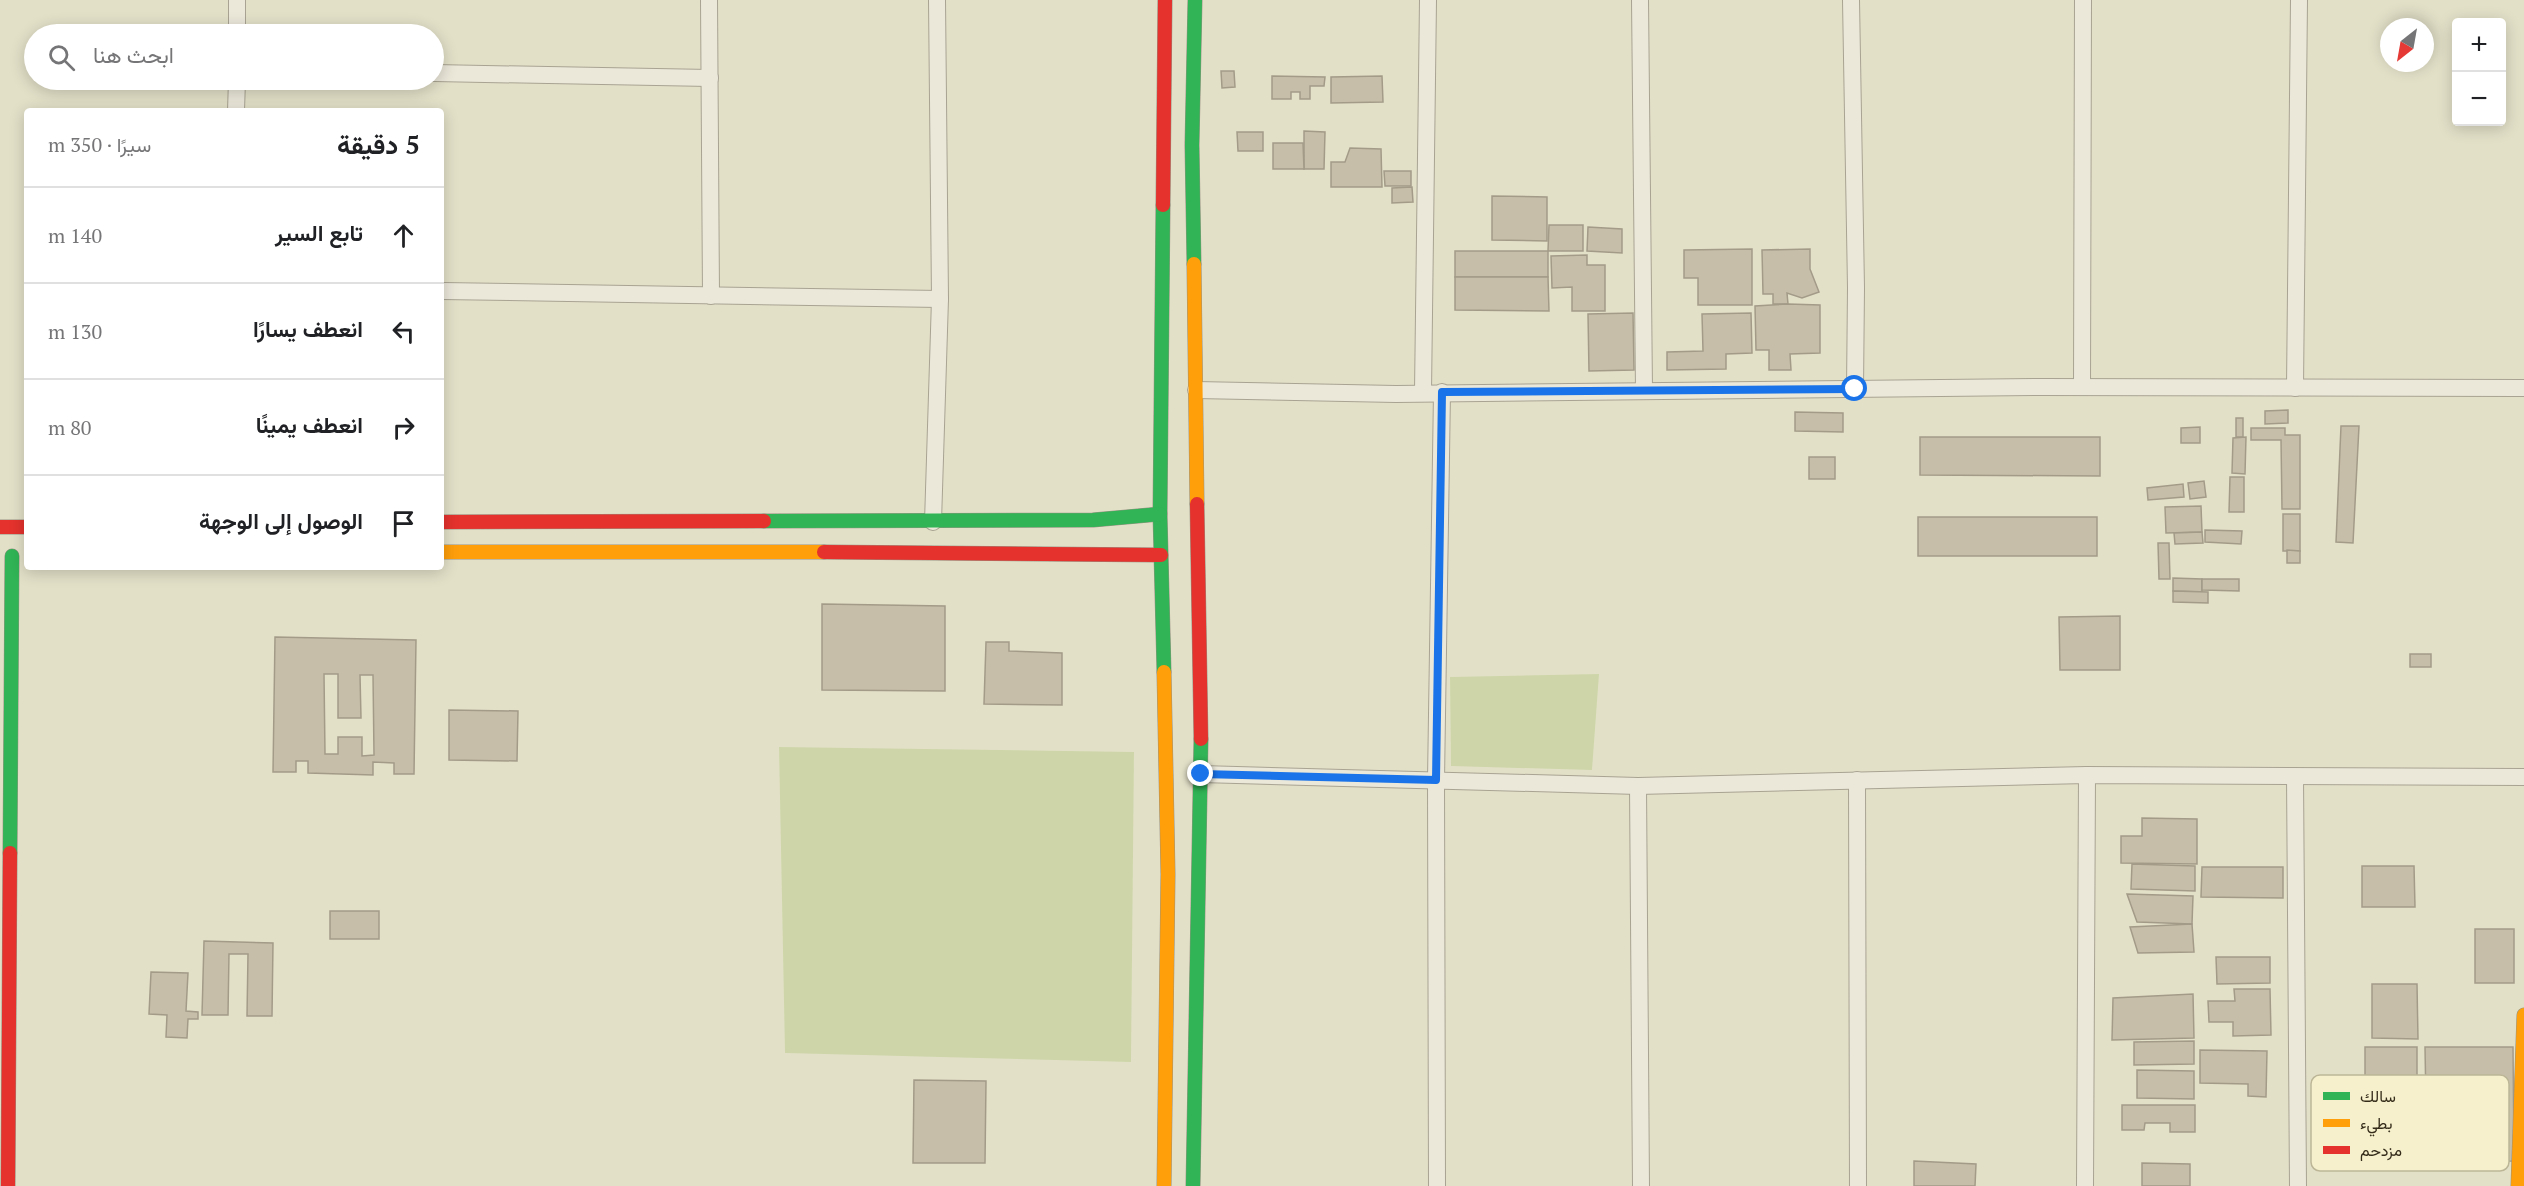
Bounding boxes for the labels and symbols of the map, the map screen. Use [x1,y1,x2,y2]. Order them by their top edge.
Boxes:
north arrow [2380,18,2434,72]
route start [1841,375,1867,401]
route end [1187,760,1213,786]
legend [2311,1075,2509,1171]
text: سالك [2360,1085,2396,1107]
text: بطيء [2360,1112,2392,1137]
text: مزدحم [2360,1139,2402,1161]

